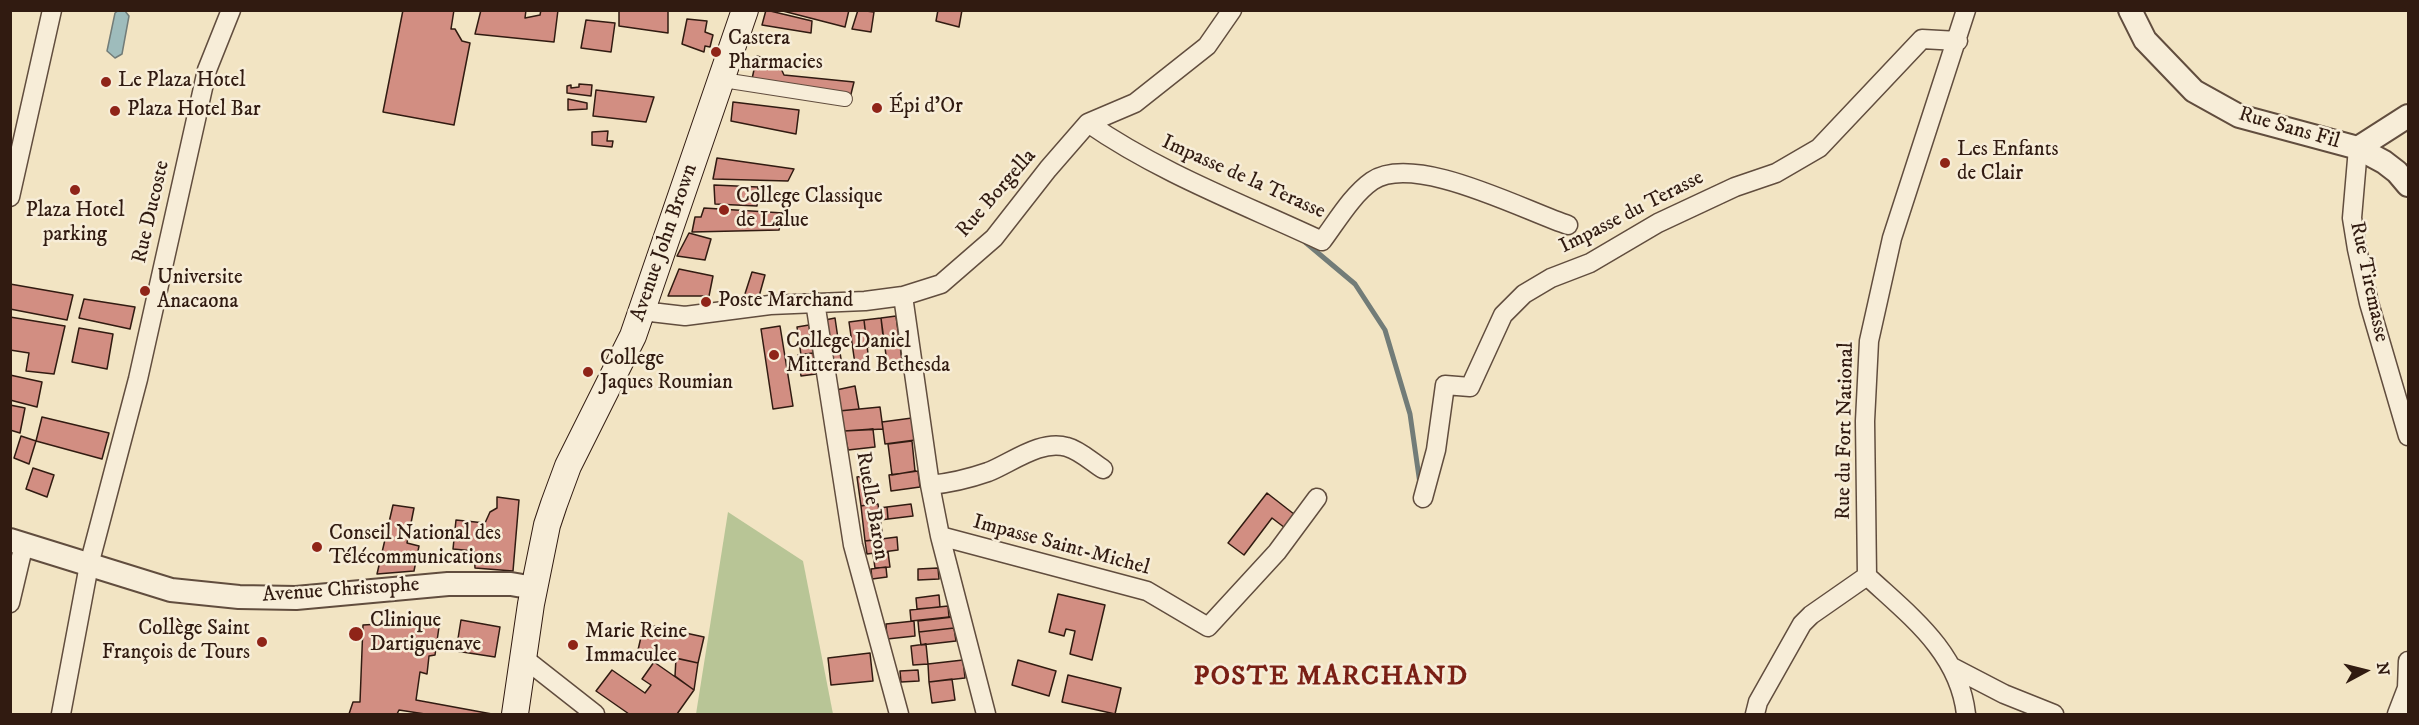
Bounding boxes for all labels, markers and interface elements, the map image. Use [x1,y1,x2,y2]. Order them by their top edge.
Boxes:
place label: Castera Pharmacies [728,27,823,77]
marker: Castera Pharmacies [709,45,723,59]
place label: Le Plaza Hotel [118,69,245,95]
marker: Le Plaza Hotel [99,75,113,89]
place label: Épi d’Or [889,95,963,121]
place label: Plaza Hotel Bar [127,98,261,124]
marker: Épi d’Or [870,101,884,115]
street label: Rue Sans Fil [2235,103,2343,155]
marker: Plaza Hotel Bar [108,104,122,118]
street label: Impasse de la Terasse [1157,131,1329,225]
place label: Les Enfants de Clair [1957,138,2058,188]
street label: Rue Borgella [952,145,1042,243]
marker: Les Enfants de Clair [1938,156,1952,170]
street label: Rue Ducoste [128,158,176,266]
street label: Avenue John Brown [626,161,704,325]
street label: Impasse du Terasse [1556,166,1708,260]
marker: Plaza Hotel parking [68,183,82,197]
place label: College Classique de Lalue [736,185,883,235]
place label: Plaza Hotel parking [25,199,125,249]
marker: College Classique de Lalue [717,203,731,217]
street label: Rue Tiremasse [2343,219,2393,345]
place label: Universite Anacaona [157,266,243,316]
marker: Universite Anacaona [138,284,152,298]
place label: Poste Marchand [718,289,853,315]
marker: Poste Marchand [699,295,713,309]
place label: College Daniel Mitterand Bethesda [786,330,950,380]
street label: Rue du Fort National [1832,342,1860,520]
place label: College Jaques Roumian [600,347,733,397]
marker: College Daniel Mitterand Bethesda [767,348,781,362]
marker: College Jaques Roumian [581,365,595,379]
street label: Ruelle Baron [849,450,893,562]
street label: Impasse Saint-Michel [970,510,1152,582]
place label: Conseil National des Télécommunications [329,522,502,572]
marker: Conseil National des Télécommunications [310,540,324,554]
street label: Avenue Christophe [262,573,420,609]
place label: Clinique Dartiguenave [370,609,481,659]
place label: Collège Saint François de Tours [102,617,250,667]
place label: Marie Reine Immaculee [585,620,687,670]
marker: Clinique Dartiguenave [347,625,365,643]
marker: Collège Saint François de Tours [255,635,269,649]
marker: Marie Reine Immaculee [566,638,580,652]
north arrow [2335,641,2395,701]
text: N [2372,661,2394,677]
district label: POSTE MARCHAND [1193,662,1469,694]

